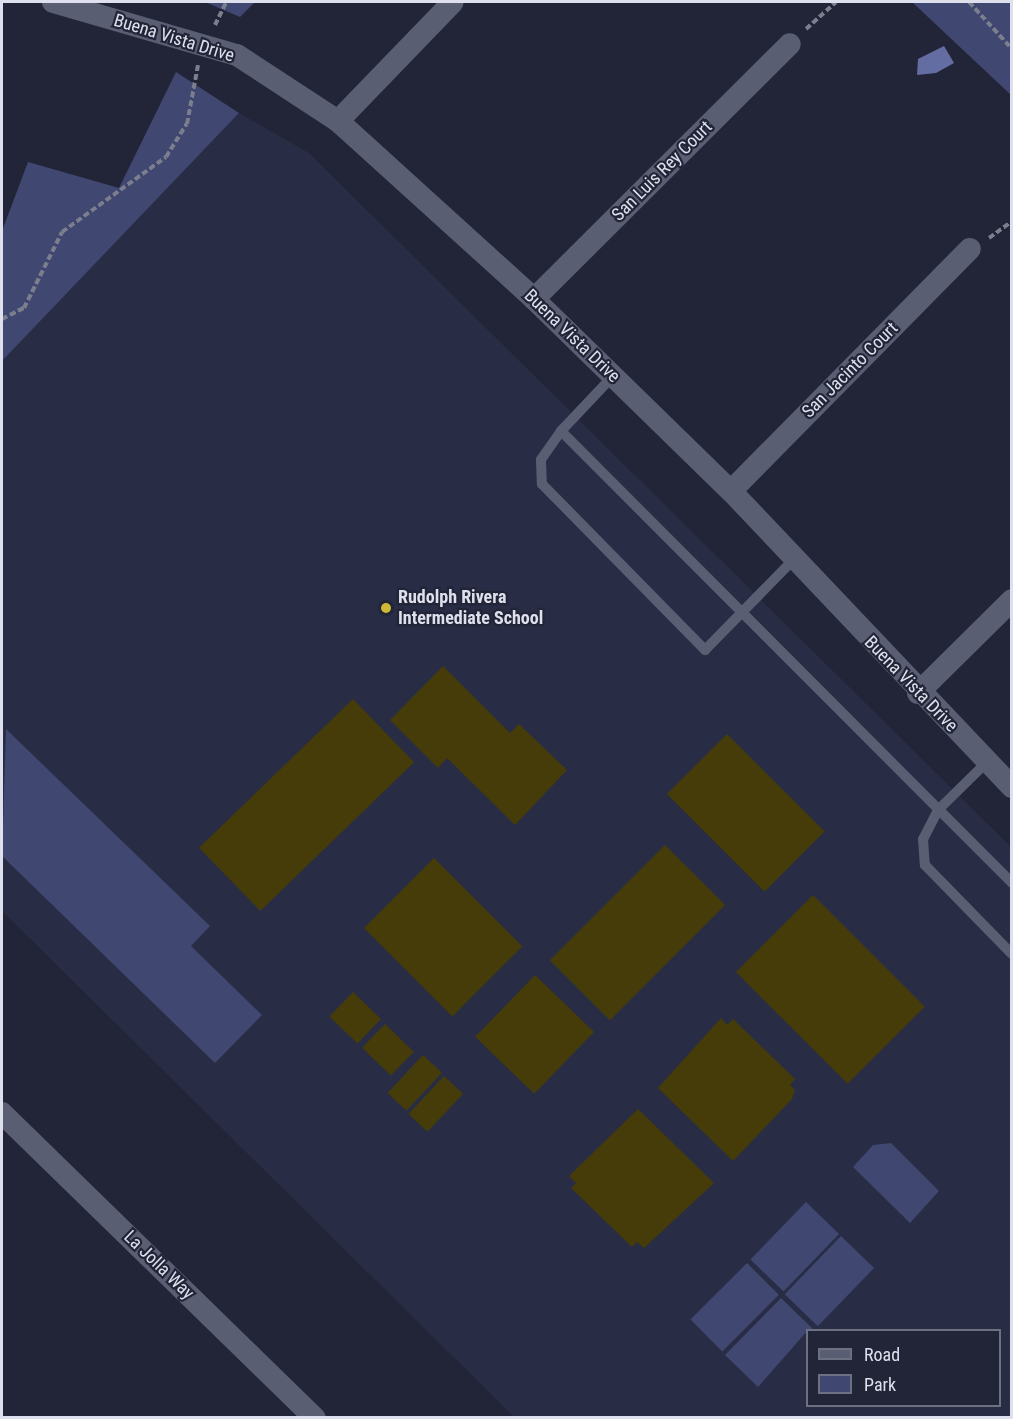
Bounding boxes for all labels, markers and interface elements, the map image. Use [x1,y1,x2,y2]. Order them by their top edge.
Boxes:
street label: Buena Vista Drive [111,9,237,67]
street label: San Luis Rey Court [607,116,717,226]
street label: Buena Vista Drive [520,285,624,387]
street label: San Jacinto Court [798,318,902,422]
place label: Rudolph Rivera Intermediate School [398,587,543,630]
marker: Rudolph Rivera Intermediate School [379,601,393,615]
street label: Buena Vista Drive [860,632,962,736]
street label: La Jolla Way [119,1226,199,1304]
legend [806,1329,1001,1407]
text: Road [864,1344,900,1365]
text: Park [864,1374,896,1395]

